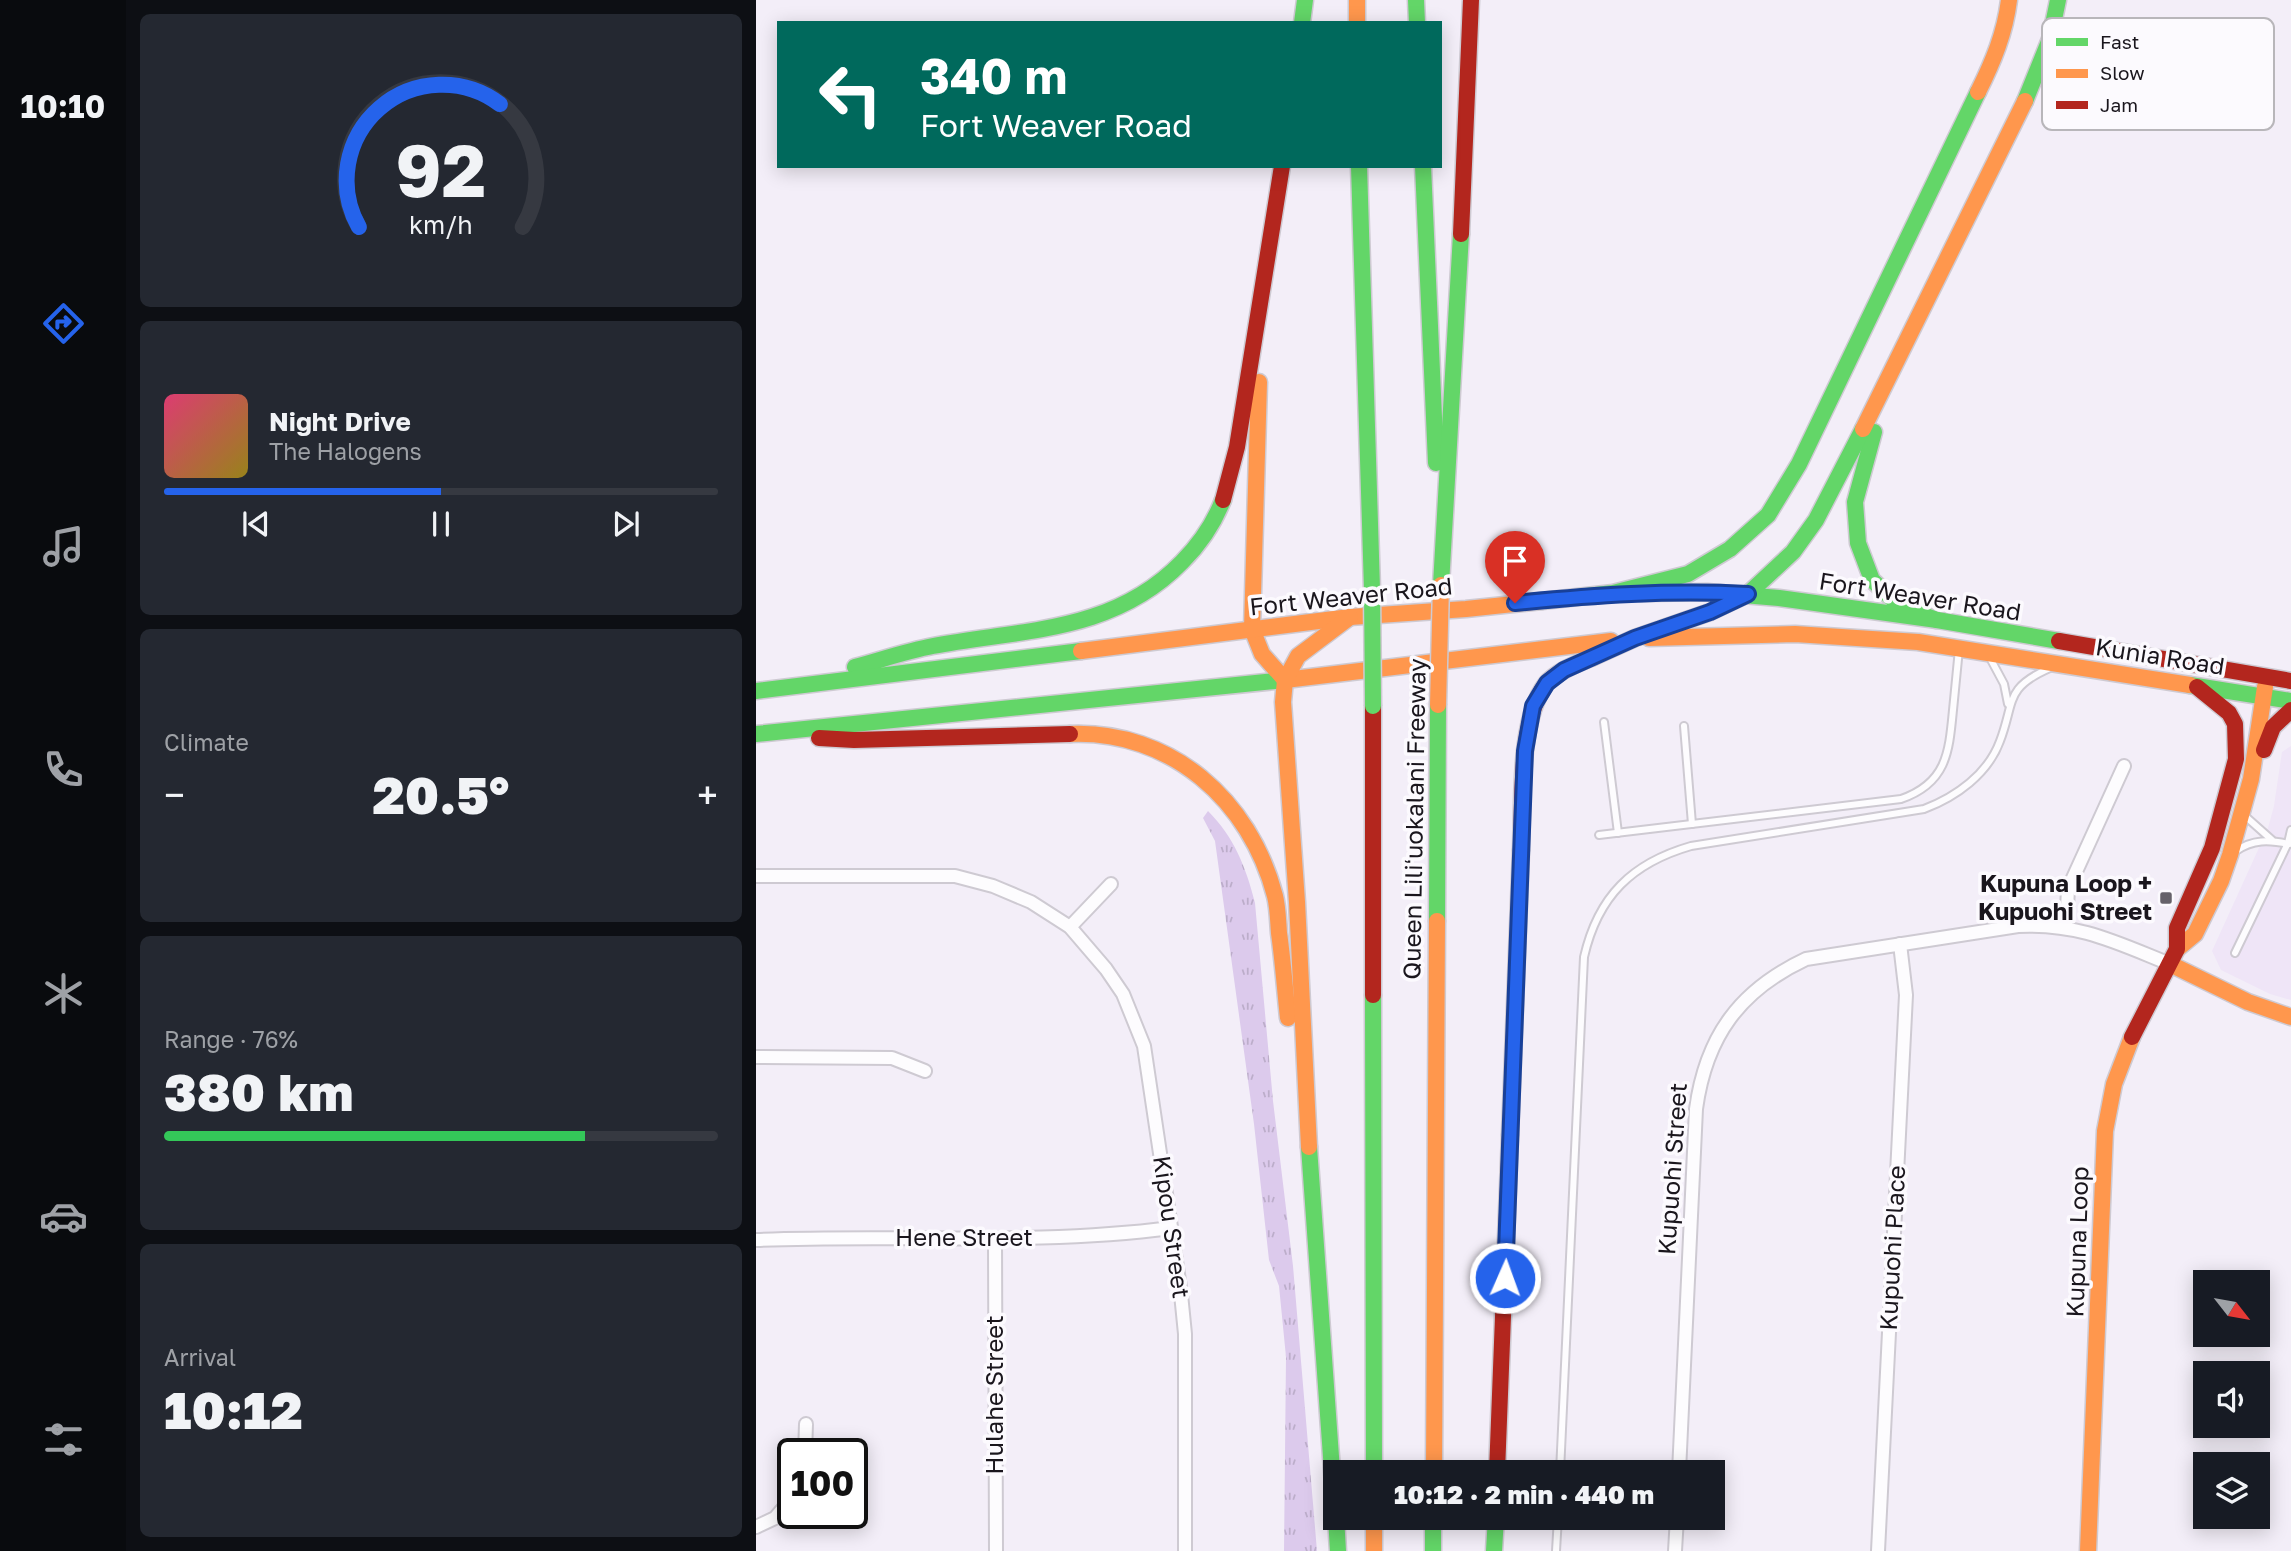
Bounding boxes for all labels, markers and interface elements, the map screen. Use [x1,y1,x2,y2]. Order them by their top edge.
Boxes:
legend [2042,18,2274,130]
text: Fast [2100,30,2139,53]
text: 340 m [920,46,1068,105]
icon: left [805,49,896,140]
text: Slow [2100,61,2145,84]
text: 10:10 [21,87,105,125]
text: Jam [2100,93,2138,116]
text: Fort Weaver Road [920,106,1192,144]
text: 92 [396,126,486,213]
text: km/h [409,209,473,240]
icon: directions [39,299,88,348]
text: Night Drive [269,406,411,437]
text: The Halogens [269,437,422,465]
icon: previous [237,505,275,543]
icon: pause [422,505,460,543]
icon: next [607,505,645,543]
icon: music [39,522,88,571]
pin [1485,531,1545,603]
icon: arrive [1496,542,1534,580]
street label: Fort Weaver Road [1817,565,2023,626]
street label: Fort Weaver Road [1248,570,1454,621]
street label: Kunia Road [2094,631,2227,680]
street label: Queen Liliʻuokalani Freeway [1396,658,1431,980]
text: Climate [164,728,249,756]
icon: phone [39,745,88,794]
text: 20.5° [373,763,509,825]
text: − [164,772,185,817]
text: + [697,772,718,817]
place label: Kupuna Loop + Kupuohi Street [1978,868,2152,925]
marker: Kupuna Loop + Kupuohi Street [2158,890,2174,906]
icon: climate [39,969,88,1018]
text: Range · 76% [164,1025,298,1053]
text: 380 km [164,1060,353,1122]
street label: Kupuohi Street [1651,1082,1692,1256]
street label: Kipou Street [1148,1154,1197,1300]
street label: Kupuohi Place [1873,1165,1910,1331]
street label: Kupuna Loop [2059,1166,2094,1318]
icon: car [39,1192,88,1241]
street label: Hene Street [895,1222,1033,1251]
position arrow [1468,1241,1542,1315]
north arrow [2193,1270,2270,1348]
map controls [2193,1270,2270,1529]
street label: Hulahe Street [979,1315,1008,1475]
text: Arrival [164,1343,236,1371]
button: sound [2193,1361,2270,1438]
text: 10:12 [164,1378,303,1440]
icon: filters [39,1415,88,1464]
speed limit sign: 100 [777,1438,868,1529]
button: layers [2193,1452,2270,1529]
text: 10:12 · 2 min · 440 m [1394,1479,1654,1510]

